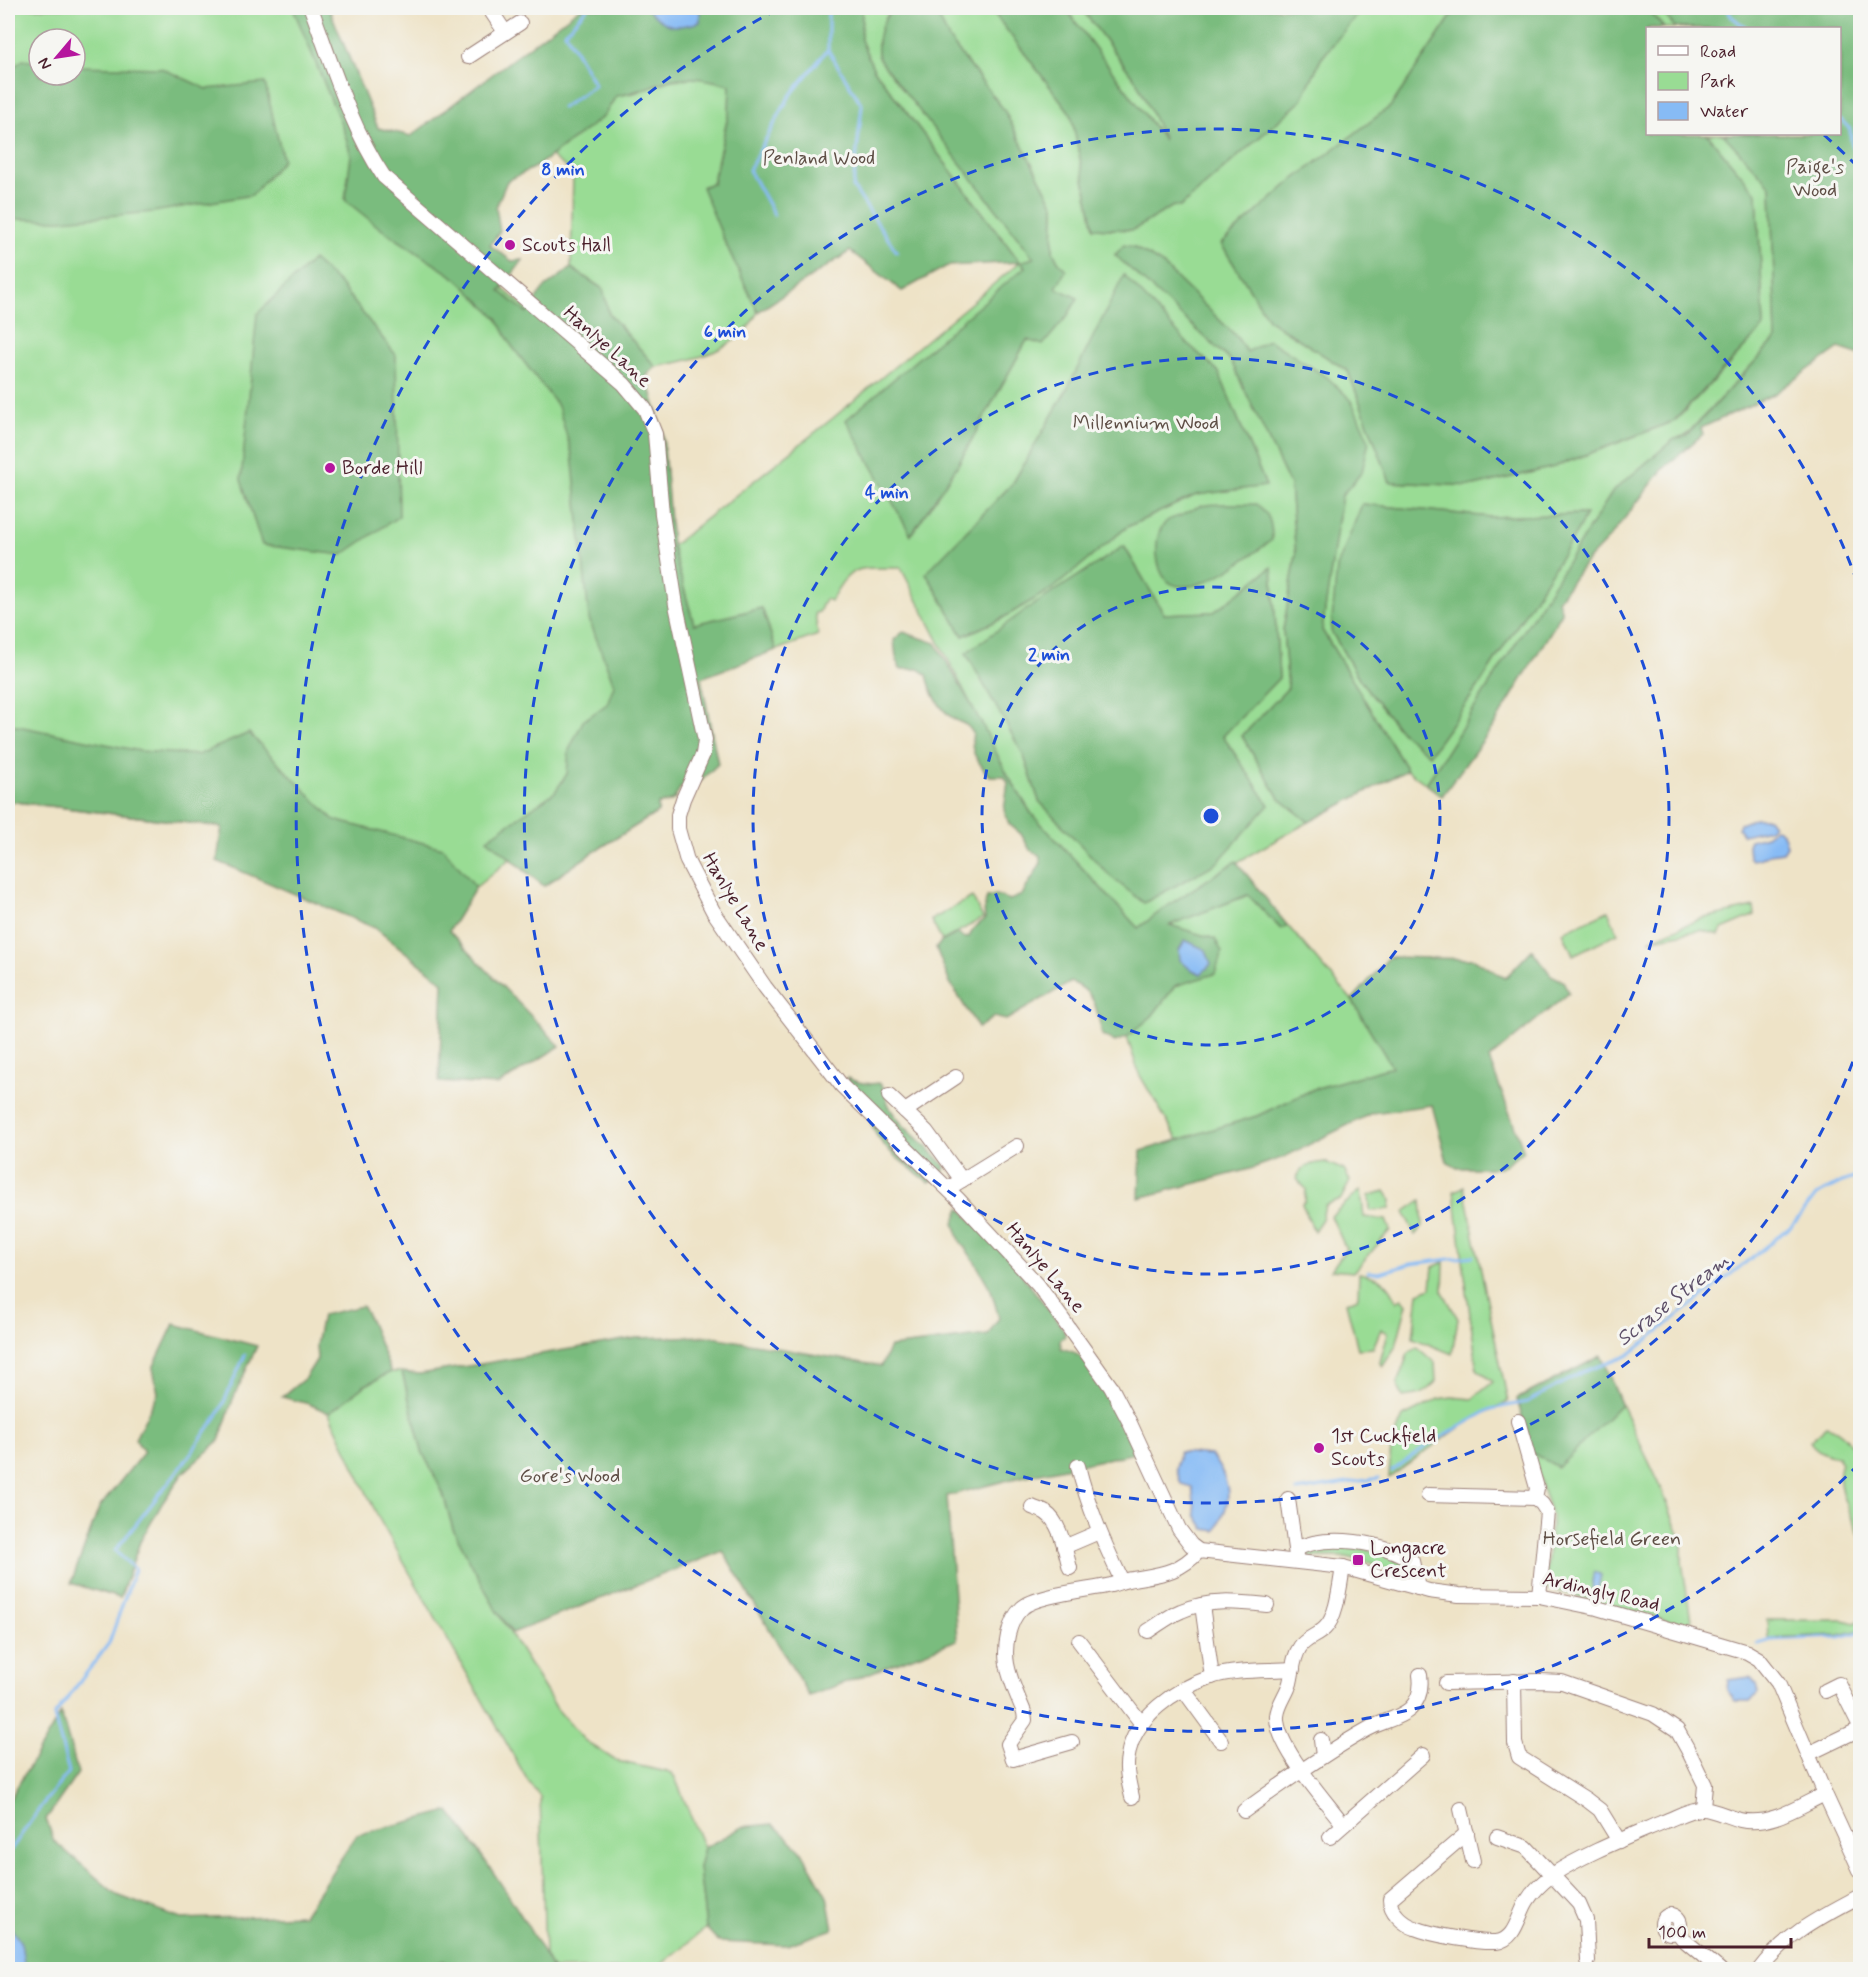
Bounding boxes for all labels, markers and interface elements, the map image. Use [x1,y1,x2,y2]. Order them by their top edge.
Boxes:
north arrow [27,27,87,87]
legend [1646,27,1841,135]
text: Road [1700,40,1736,64]
text: N [33,54,57,73]
text: Park [1700,70,1736,94]
text: Water [1700,100,1749,124]
park label: Penland Wood [763,145,875,172]
park label: Paige's Wood [1786,154,1844,204]
text: 8 min [541,158,585,182]
place label: Scouts Hall [522,232,611,259]
marker: Scouts Hall [503,238,517,252]
street label: Hanlye Lane [557,300,657,394]
text: 6 min [704,320,746,344]
park label: Millennium Wood [1073,410,1219,437]
place label: Borde Hill [342,455,422,482]
marker: Borde Hill [323,461,337,475]
text: 4 min [865,481,909,505]
text: 2 min [1028,643,1070,667]
centre of rings [1201,806,1221,826]
street label: Hanlye Lane [695,848,775,956]
street label: Hanlye Lane [999,1217,1091,1319]
water label: Scrase Stream [1611,1247,1735,1353]
place label: 1st Cuckfield Scouts [1331,1423,1436,1473]
marker: 1st Cuckfield Scouts [1312,1441,1326,1455]
park label: Gore's Wood [520,1463,620,1490]
park label: Horsefield Green [1543,1526,1681,1553]
place label: Longacre Crescent [1370,1535,1447,1585]
marker: Longacre Crescent [1351,1553,1365,1567]
street label: Ardingly Road [1540,1565,1662,1619]
scale bar [1649,1911,1792,1949]
text: 100 m [1658,1921,1706,1945]

